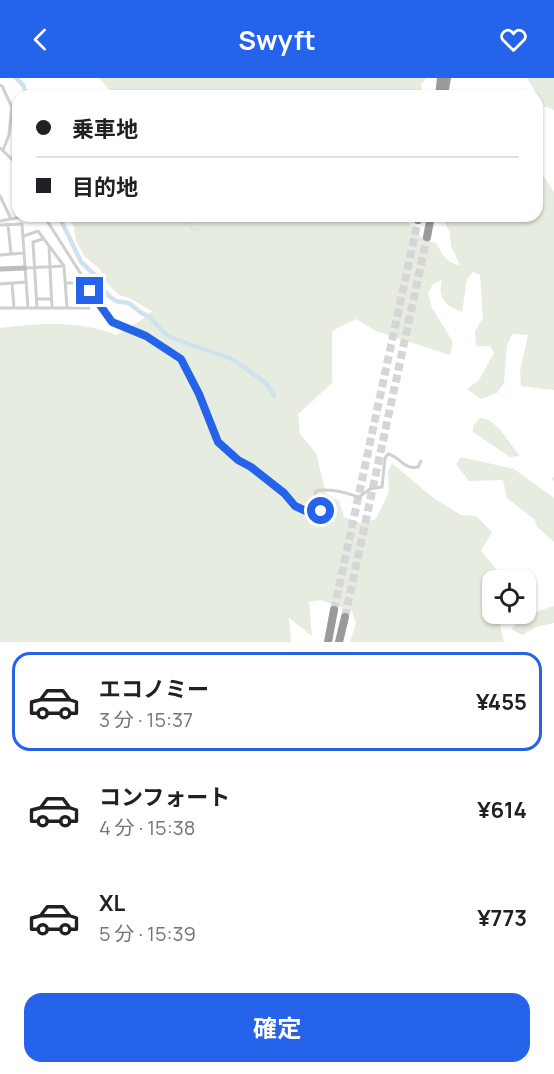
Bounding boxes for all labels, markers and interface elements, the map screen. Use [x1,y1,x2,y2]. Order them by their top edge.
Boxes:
text: Swyft [238,21,316,58]
icon: back [24,23,57,56]
icon: heart [497,23,530,56]
text: 乗車地 [72,114,138,144]
text: 目的地 [72,172,138,202]
route end [76,277,103,304]
route start [307,497,334,524]
map controls [482,570,536,624]
button: locate [482,570,536,624]
text: エコノミー [99,674,209,704]
icon: car [27,675,81,729]
text: ¥455 [476,687,527,717]
text: 3 分 · 15:37 [99,706,193,733]
text: コンフォート [99,782,230,812]
icon: car [27,783,81,837]
text: ¥614 [477,795,527,825]
text: 4 分 · 15:38 [99,814,195,841]
text: XL [99,888,125,918]
icon: car [27,891,81,945]
text: ¥773 [477,903,527,933]
text: 5 分 · 15:39 [99,920,196,947]
button: 確定 [24,993,530,1062]

